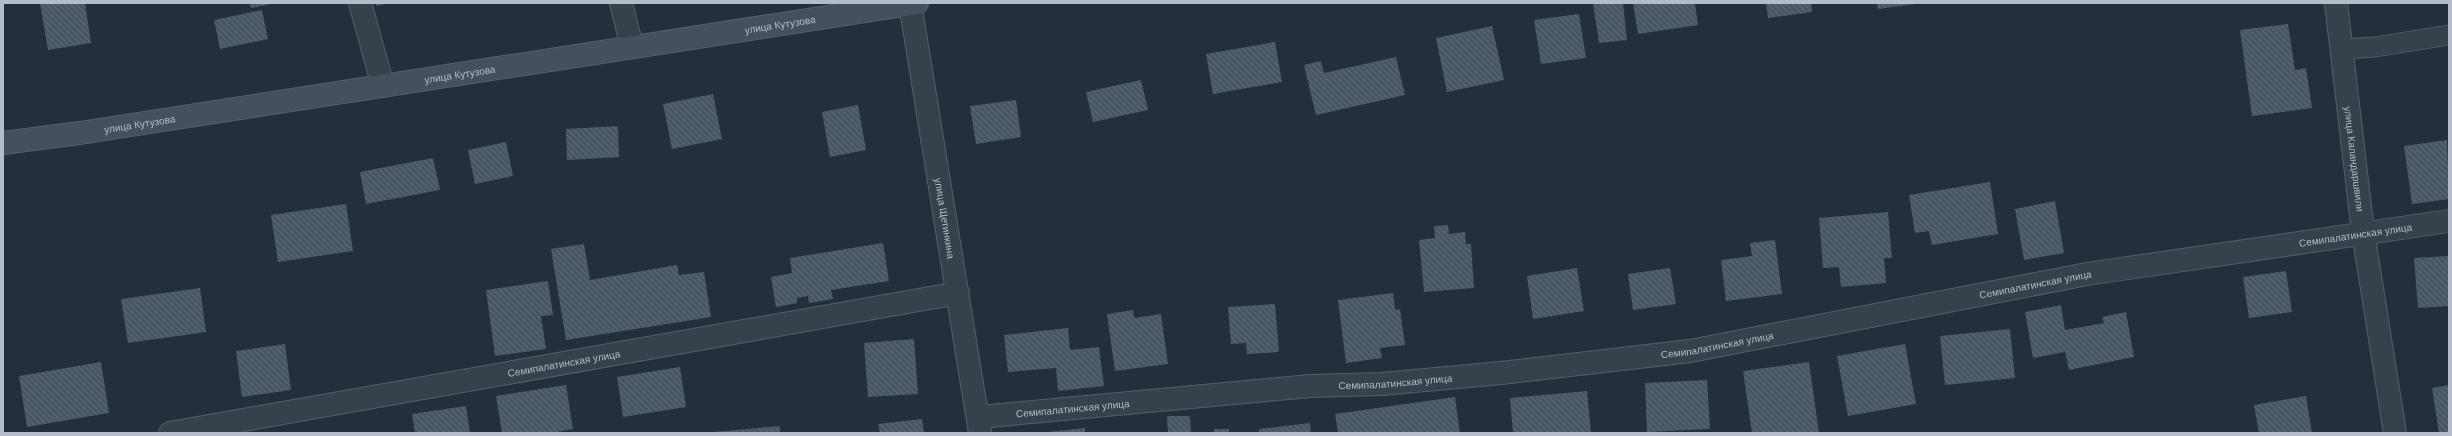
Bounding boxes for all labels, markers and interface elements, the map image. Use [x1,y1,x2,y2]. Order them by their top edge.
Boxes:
street label: улица Кутузова [744,13,817,35]
street label: улица Кутузова [424,63,496,85]
street label: улица Каландаршвили [2343,106,2366,212]
street label: улица Кутузова [103,113,176,135]
street label: улица Щетинкина [933,177,957,260]
street label: Семипалатинская улица [2298,221,2413,248]
street label: Семипалатинская улица [1978,268,2093,300]
street label: Семипалатинская улица [1660,329,1775,360]
street label: Семипалатинская улица [507,348,621,378]
street label: Семипалатинская улица [1338,372,1453,391]
street label: Семипалатинская улица [1015,397,1130,419]

